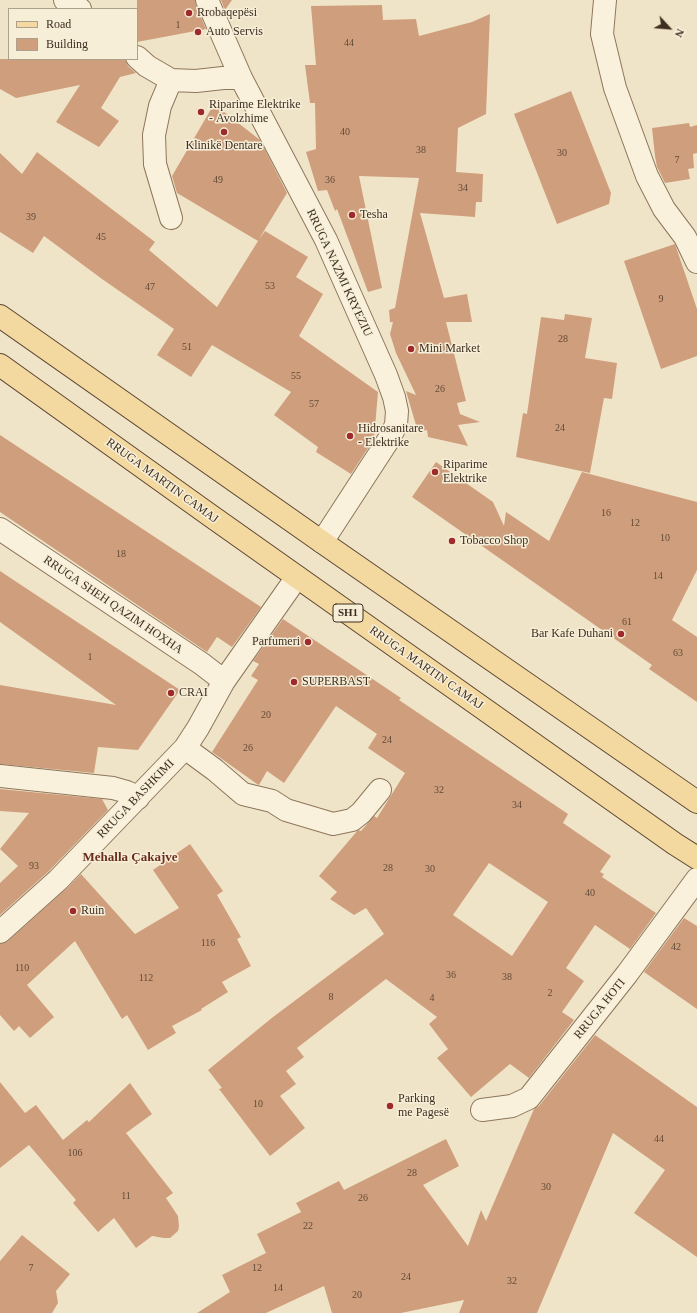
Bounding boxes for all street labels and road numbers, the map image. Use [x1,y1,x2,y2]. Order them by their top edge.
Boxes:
street label: RRUGA NAZMI KRYEZIU [303,207,375,339]
street label: RRUGA MARTIN CAMAJ [103,435,221,527]
street label: RRUGA SHEH QAZIM HOXHA [41,553,185,657]
road number: SH1 [333,604,363,622]
street label: RRUGA MARTIN CAMAJ [366,623,486,713]
street label: RRUGA BASHKIMI [95,756,177,842]
street label: RRUGA HOTI [571,976,629,1042]

